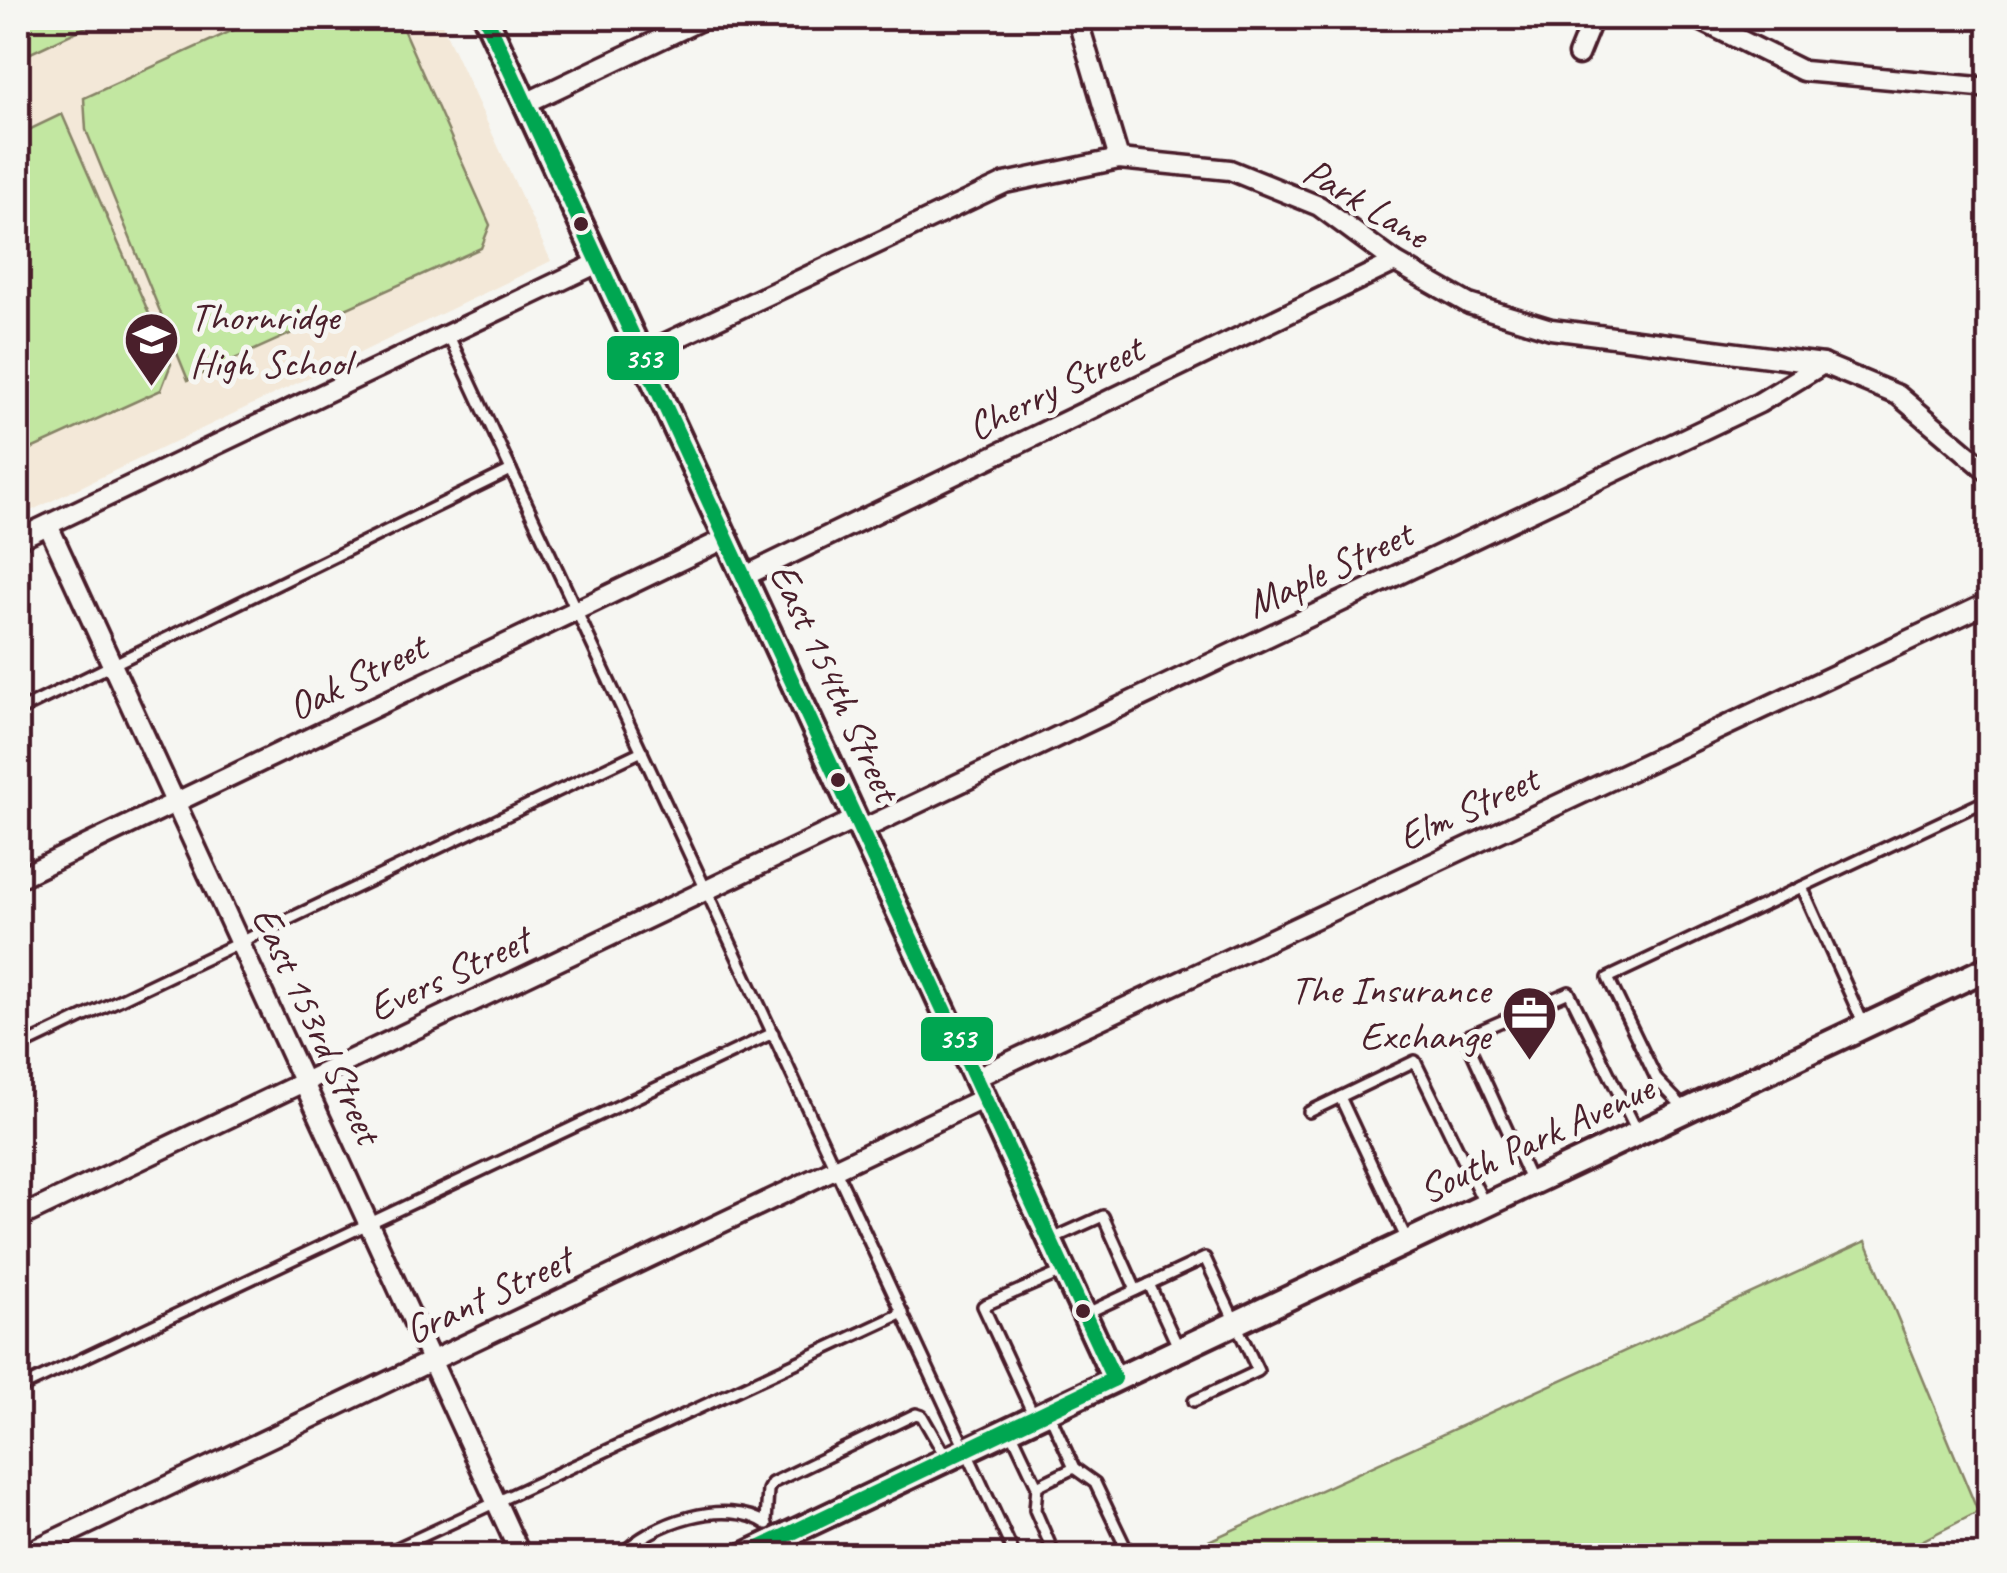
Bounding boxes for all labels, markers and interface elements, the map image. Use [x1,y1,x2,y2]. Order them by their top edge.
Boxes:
street label: Park Lane [1294,146,1440,261]
unlabelled marker [571,214,591,234]
place label: Thornridge High School [190,292,357,388]
school or university icon: Thornridge High School [121,310,181,389]
street label: Cherry Street [959,322,1154,452]
line badge: 353 [605,334,681,382]
text: 353 [624,341,664,376]
street label: Maple Street [1238,507,1423,629]
street label: East 154th Street [758,555,913,812]
street label: Oak Street [280,620,438,732]
street label: Elm Street [1390,752,1549,862]
unlabelled marker [828,770,848,790]
street label: East 153rd Street [240,899,395,1155]
street label: Evers Street [361,913,543,1033]
place label: The Insurance Exchange [1290,965,1493,1061]
office icon: The Insurance Exchange [1499,983,1559,1062]
line badge: 353 [919,1015,995,1063]
text: 353 [938,1021,978,1056]
street label: South Park Avenue [1411,1062,1664,1215]
street label: Grant Street [397,1232,585,1355]
unlabelled marker [1073,1301,1093,1321]

